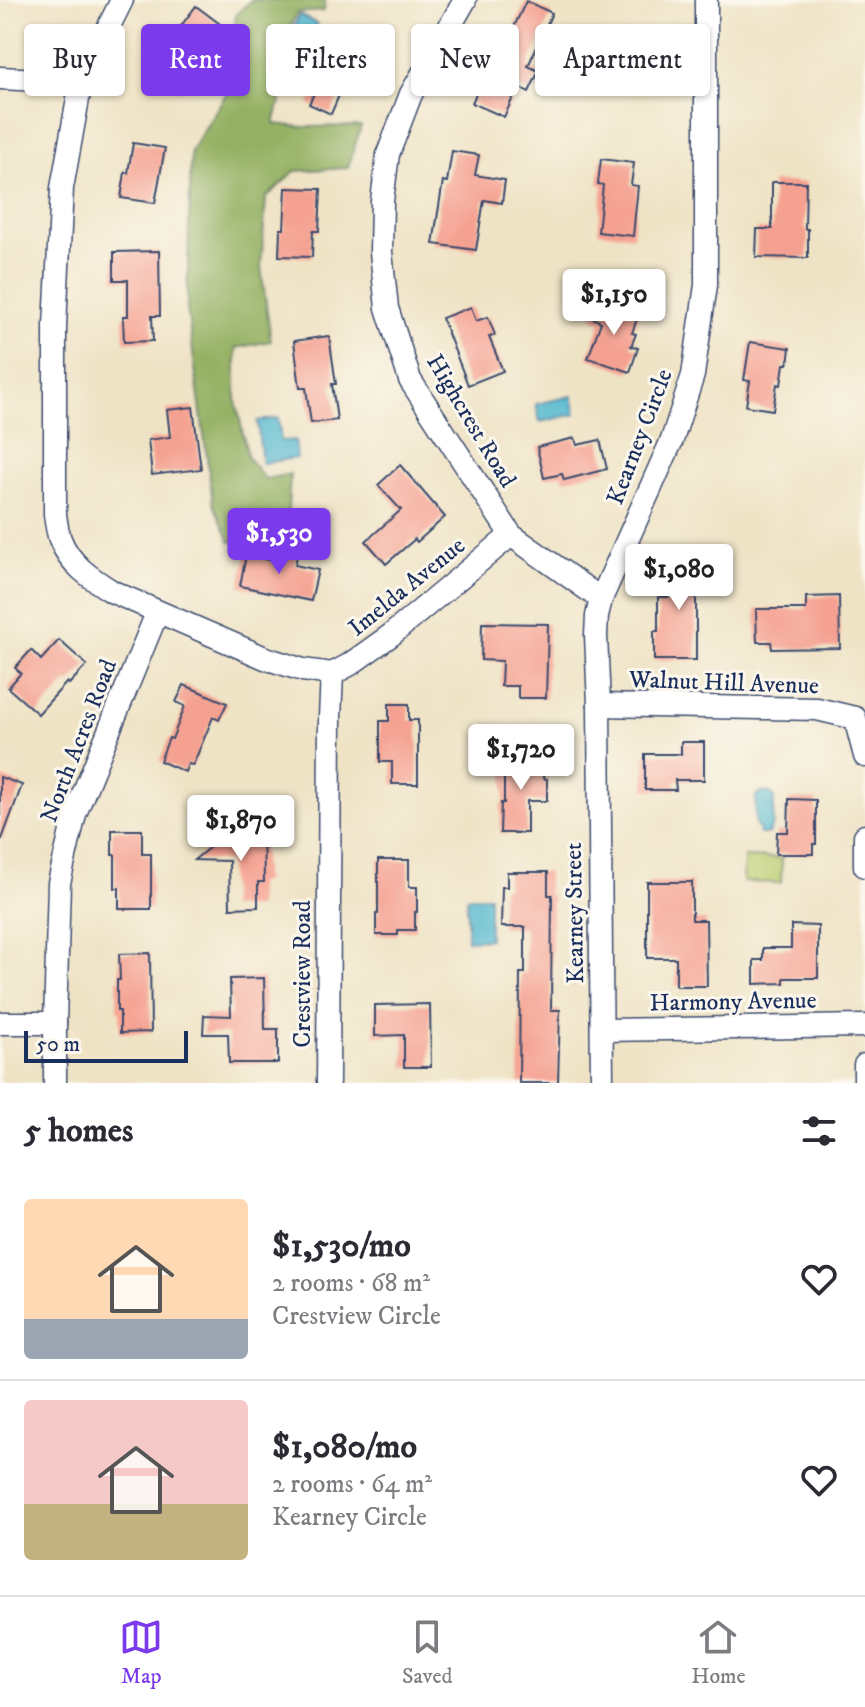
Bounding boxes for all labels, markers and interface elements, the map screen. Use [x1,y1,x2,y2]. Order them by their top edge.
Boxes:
chip: Buy [24,24,125,96]
chip: Rent [141,24,250,96]
chip: Filters [266,24,395,96]
chip: New [411,24,519,96]
chip: Apartment [535,24,710,96]
pin: $1,150 [549,269,679,337]
text: $1,150 [580,278,648,311]
street label: Highcrest Road [419,349,523,493]
street label: Kearney Circle [600,365,680,509]
pin: $1,530 [214,508,344,576]
text: $1,530 [246,517,312,550]
street label: Imelda Avenue [343,531,471,643]
pin: $1,080 [614,544,744,612]
text: $1,080 [643,553,715,586]
street label: North Acres Road [34,655,124,827]
street label: Walnut Hill Avenue [628,665,819,701]
pin: $1,720 [456,724,586,792]
text: $1,720 [486,733,556,766]
pin: $1,870 [176,795,306,863]
text: $1,870 [205,804,277,837]
street label: Kearney Street [559,842,591,984]
street label: Crestview Road [288,900,318,1048]
street label: Harmony Avenue [649,986,817,1018]
scale bar [24,1027,188,1063]
text: 50 m [36,1031,80,1058]
icon: filters [797,1109,841,1153]
text: 5 homes [24,1110,133,1152]
text: $1,530/mo [272,1225,411,1267]
icon: home [88,1231,184,1327]
icon: heart [797,1257,841,1301]
text: 2 rooms · 68 m² [272,1267,430,1300]
text: Crestview Circle [272,1300,441,1333]
text: $1,080/mo [272,1426,417,1468]
icon: home [88,1432,184,1528]
icon: heart [797,1458,841,1502]
text: 2 rooms · 64 m² [272,1468,432,1501]
text: Kearney Circle [272,1501,427,1534]
tab: Map [119,1615,163,1690]
tab: Saved [402,1615,453,1690]
tab: Home [691,1615,746,1690]

